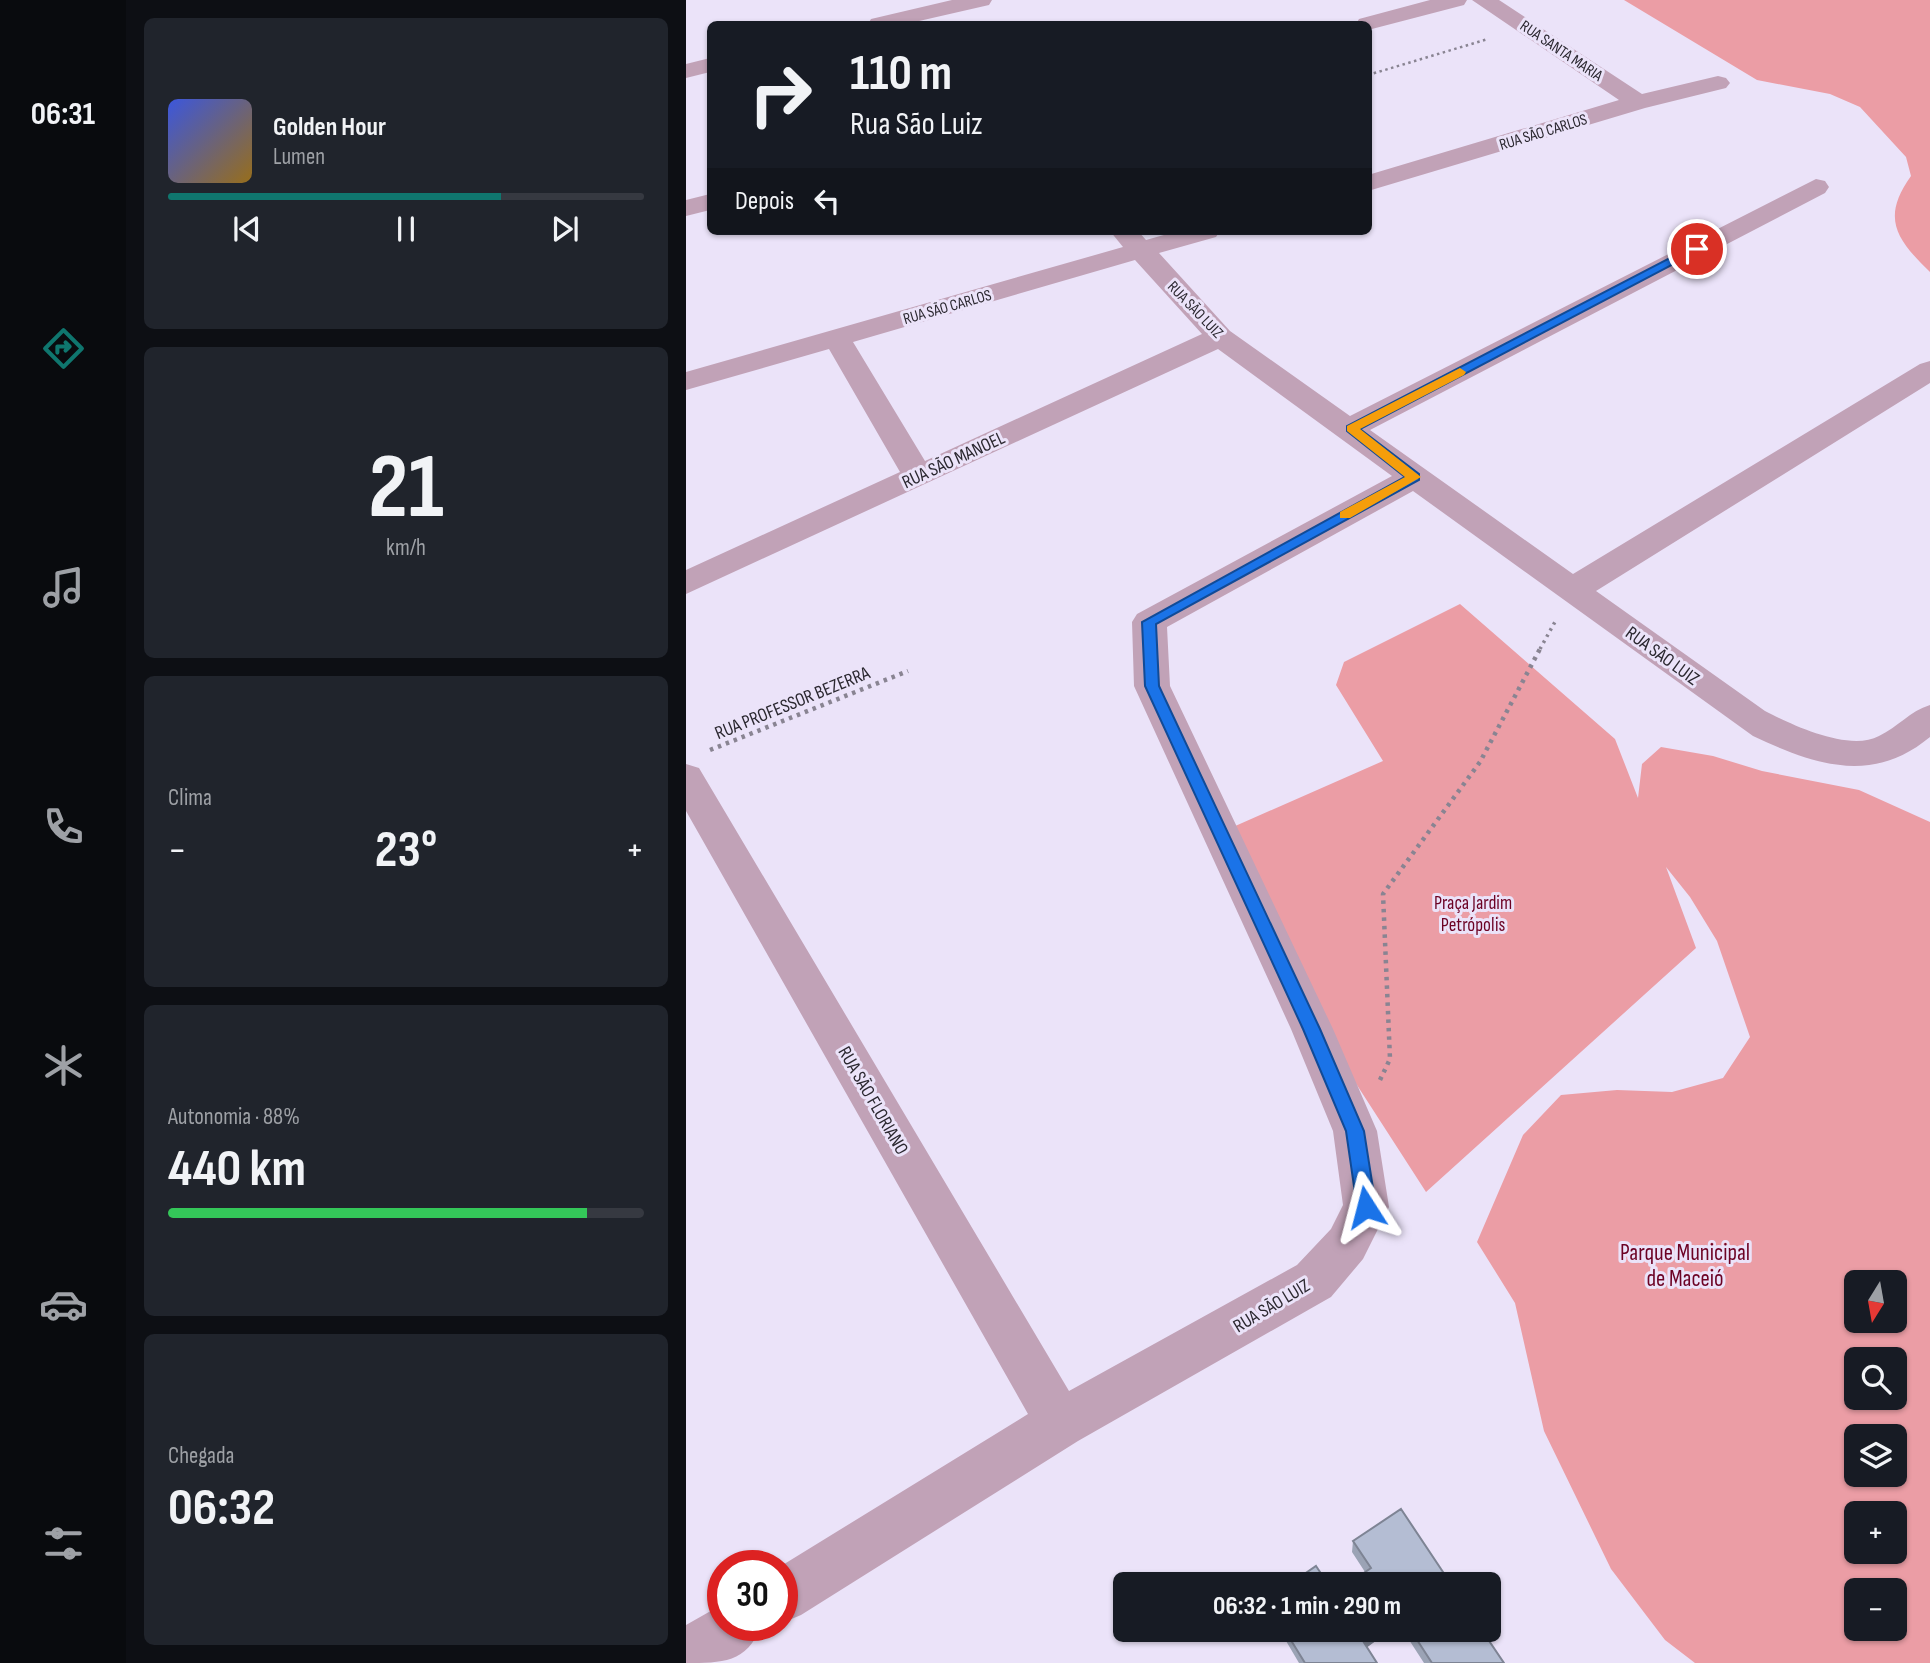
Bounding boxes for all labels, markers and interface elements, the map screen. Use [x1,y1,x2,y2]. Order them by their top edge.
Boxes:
street label: RUA SANTA MARIA [1516,17,1606,86]
text: 110 m [850,45,952,104]
icon: right [735,49,826,140]
text: 06:31 [31,95,95,134]
text: Rua São Luiz [850,105,983,144]
street label: RUA SÃO CARLOS [1497,110,1590,155]
text: Golden Hour [273,112,386,143]
text: Lumen [273,143,325,171]
icon: left [808,182,846,220]
text: Depois [735,186,794,217]
icon: previous [228,210,266,248]
icon: pause [387,210,425,248]
icon: next [546,210,584,248]
pin [1667,219,1727,279]
icon: arrive [1678,230,1716,268]
street label: RUA SÃO LUIZ [1163,278,1227,343]
street label: RUA SÃO CARLOS [901,286,994,329]
icon: directions [39,324,88,373]
street label: RUA SÃO MANOEL [899,426,1009,494]
text: 21 [368,434,444,543]
text: km/h [386,534,426,562]
icon: music [39,563,88,612]
street label: RUA SÃO LUIZ [1621,622,1704,691]
street label: RUA PROFESSOR BEZERRA [712,661,874,745]
text: Clima [168,784,212,812]
icon: phone [39,802,88,851]
text: 23° [375,819,437,882]
text: − [168,828,187,873]
text: + [625,828,644,873]
park label: Praça Jardim Petrópolis [1434,892,1512,937]
icon: climate [39,1041,88,1090]
street label: RUA SÃO FLORIANO [832,1043,913,1159]
text: Autonomia · 88% [168,1103,300,1131]
text: 440 km [168,1138,306,1201]
position arrow [1329,1170,1403,1244]
park label: Parque Municipal de Maceió [1620,1239,1750,1293]
north arrow [1844,1270,1908,1334]
map controls [1844,1270,1907,1641]
street label: RUA SÃO LUIZ [1229,1274,1314,1338]
icon: car [39,1280,88,1329]
button: search [1844,1347,1907,1410]
button: layers [1844,1424,1907,1487]
text: Chegada [168,1442,234,1470]
text: 06:32 [168,1477,275,1540]
button: + [1844,1501,1907,1564]
icon: filters [39,1519,88,1568]
speed limit sign: 30 [707,1550,798,1641]
button: − [1844,1578,1907,1641]
text: 06:32 · 1 min · 290 m [1213,1591,1401,1622]

